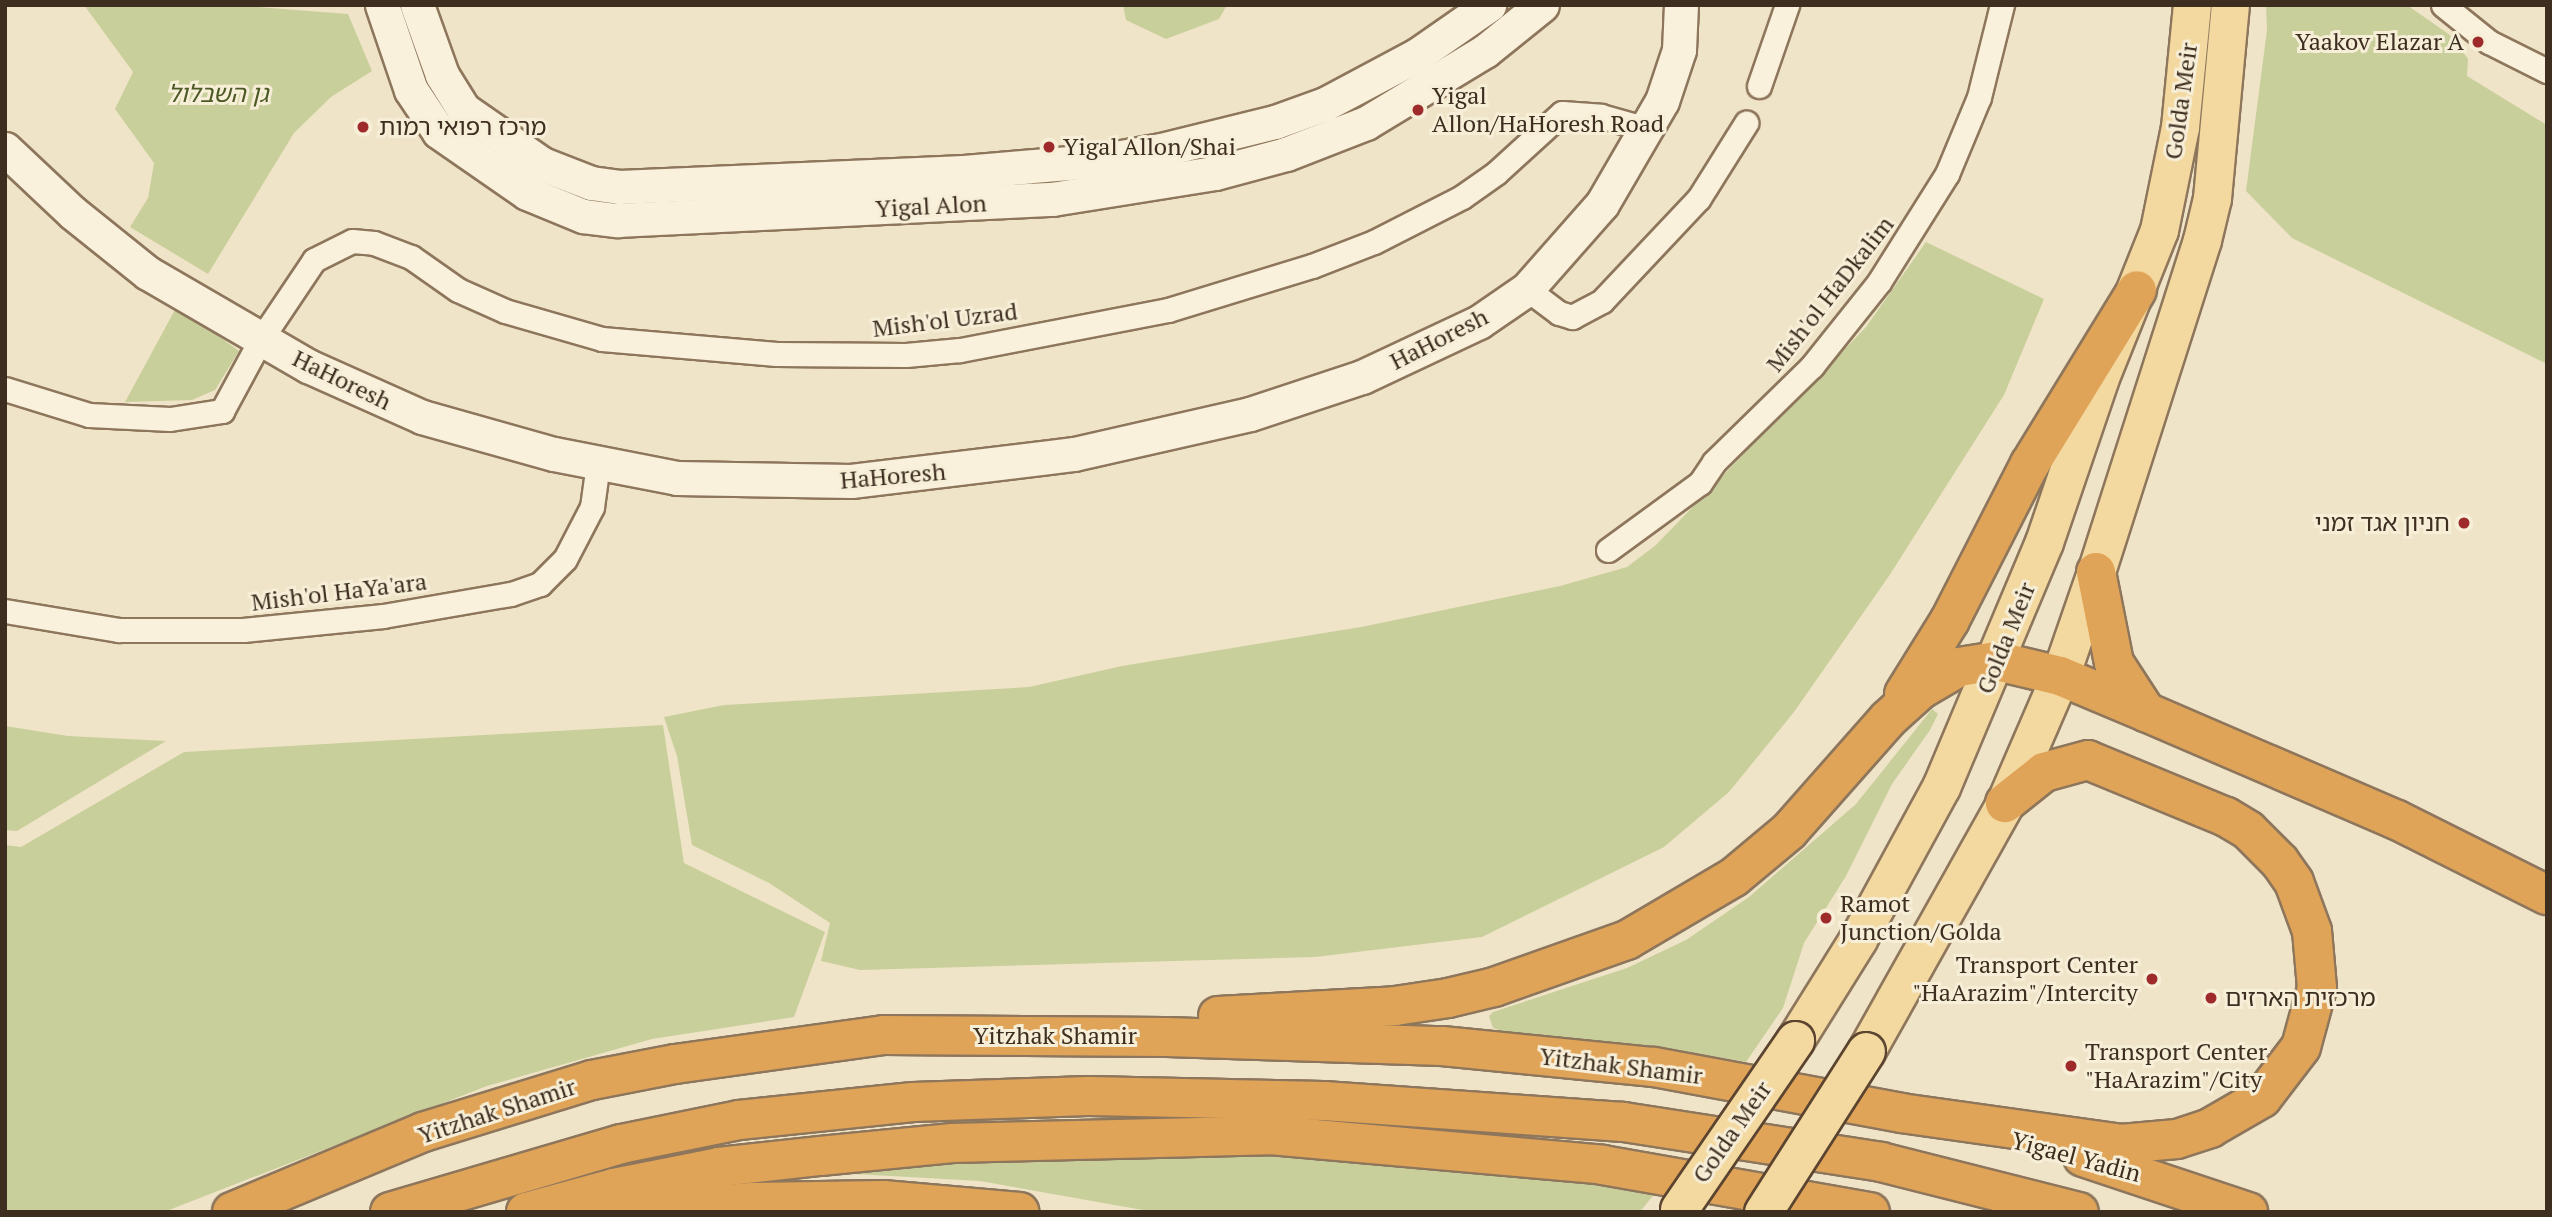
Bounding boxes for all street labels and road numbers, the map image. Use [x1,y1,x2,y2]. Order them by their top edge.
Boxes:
street label: Golda Meir [2159,41,2203,161]
street label: Yigal Alon [875,189,987,223]
street label: Mish'ol HaDkalim [1760,210,1900,378]
street label: Mish'ol Uzrad [871,297,1019,343]
street label: HaHoresh [1385,302,1493,376]
street label: HaHoresh [288,344,396,416]
street label: HaHoresh [839,457,947,495]
street label: Mish'ol HaYa'ara [250,567,428,617]
street label: Golda Meir [1971,578,2041,698]
street label: Yitzhak Shamir [973,1022,1137,1050]
street label: Yitzhak Shamir [1538,1042,1704,1090]
street label: Yitzhak Shamir [415,1072,579,1150]
street label: Golda Meir [1686,1076,1778,1188]
street label: Yigael Yadin [2008,1126,2144,1188]

